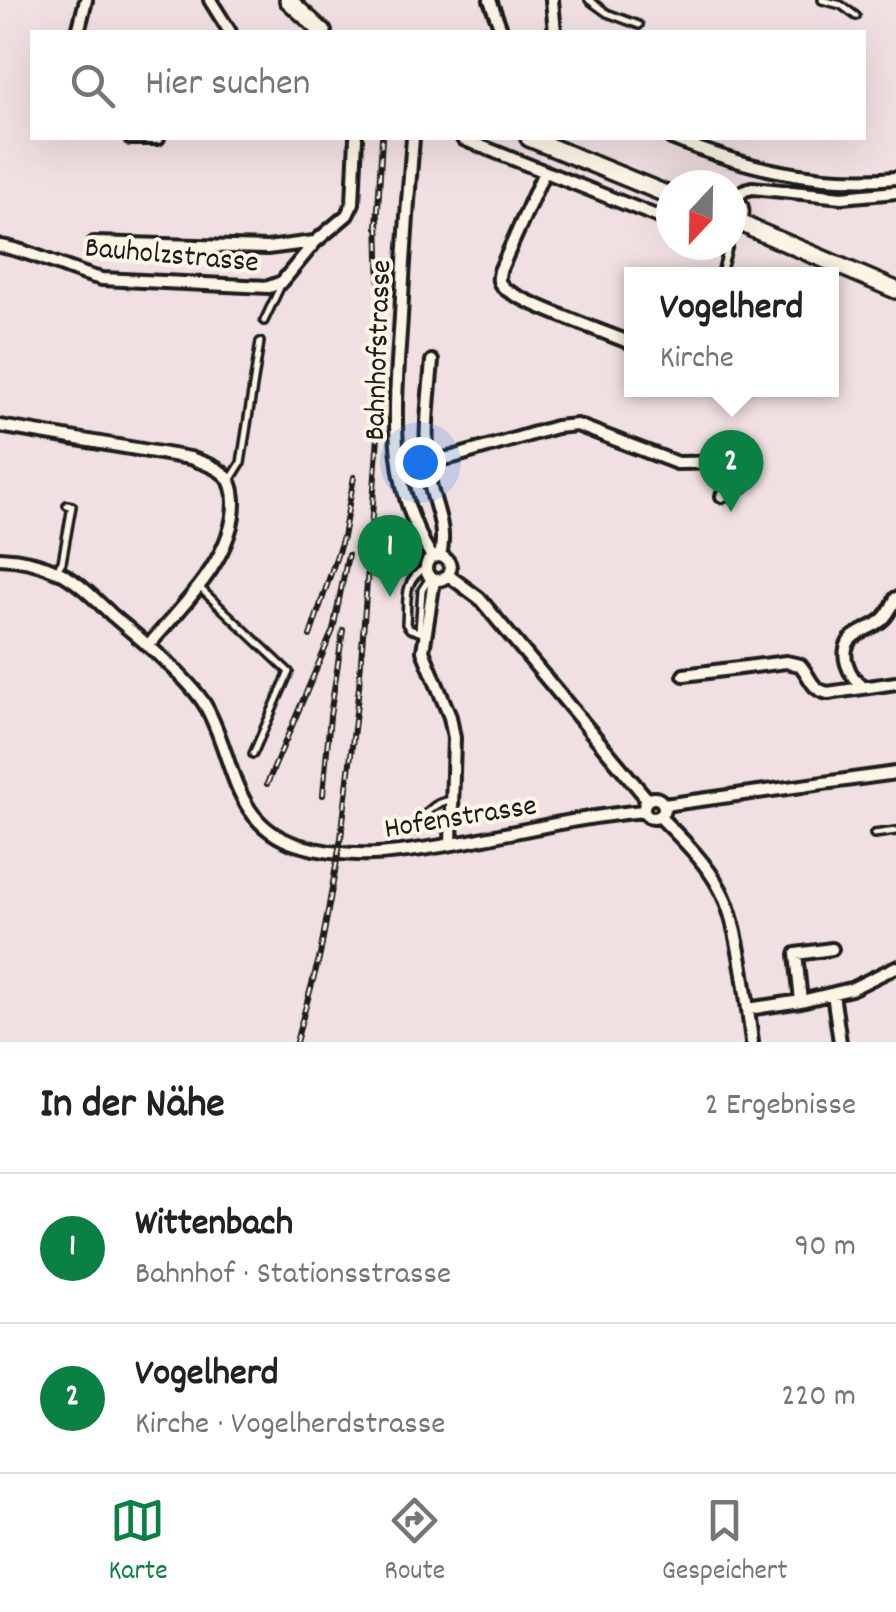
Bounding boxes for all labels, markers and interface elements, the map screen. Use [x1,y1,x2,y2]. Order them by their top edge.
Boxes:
search box [30,30,866,140]
icon: search [65,58,120,113]
text: Hier suchen [145,58,310,113]
north arrow [656,170,746,260]
street label: Bauholzstrasse [83,228,260,286]
street label: Bahnhofstrasse [356,259,405,441]
popup [624,267,839,397]
text: Vogelherd [660,282,803,337]
text: Kirche [660,337,734,383]
pin: 2 [698,430,764,512]
your location [395,437,446,488]
pin: 1 [358,514,422,597]
street label: Hofenstrasse [381,786,540,853]
text: In der Nähe [40,1077,225,1137]
text: 2 Ergebnisse [705,1084,856,1130]
text: Wittenbach [135,1198,293,1253]
text: 1 [69,1225,76,1271]
text: 90 m [795,1225,856,1271]
text: Bahnhof · Stationsstrasse [135,1253,451,1299]
text: Vogelherd [135,1348,279,1403]
text: 2 [66,1375,79,1421]
text: 220 m [781,1375,856,1421]
text: Kirche · Vogelherdstrasse [135,1403,445,1449]
tab: Karte [108,1493,167,1593]
tab: Route [384,1493,445,1593]
tab: Gespeichert [662,1493,788,1593]

